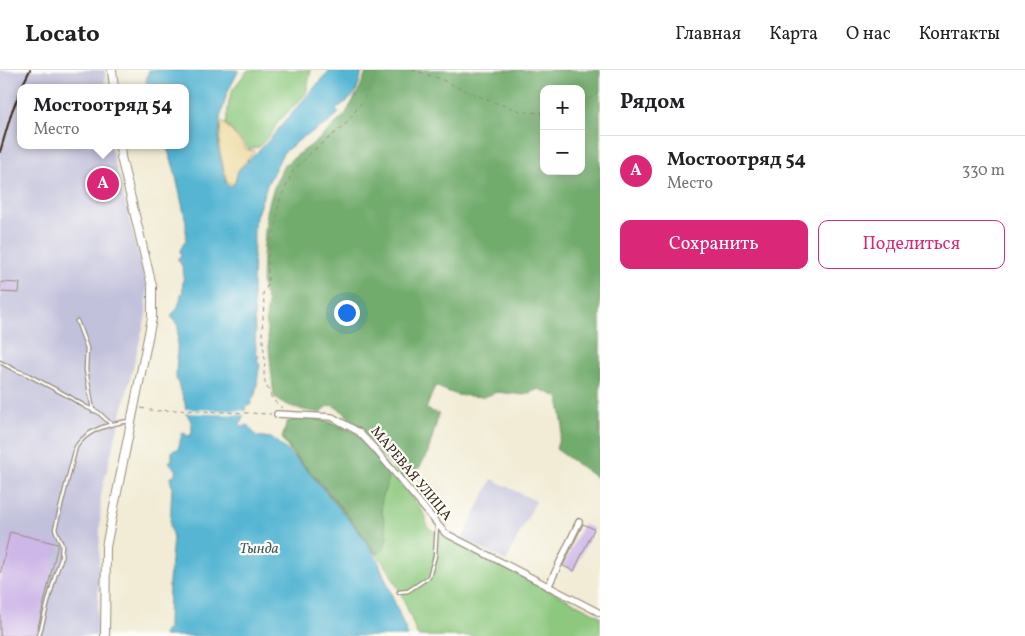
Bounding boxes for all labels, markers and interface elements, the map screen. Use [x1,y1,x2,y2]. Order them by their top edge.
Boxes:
text: Locato [25,18,100,52]
text: Главная [675,22,741,47]
text: Карта [769,22,818,47]
text: О нас [846,22,891,47]
text: Контакты [919,22,1000,47]
popup [17,84,189,149]
map controls [540,85,585,175]
button: + [540,85,585,130]
text: Рядом [620,88,685,117]
text: Мостоотряд 54 [33,93,173,119]
text: Место [33,119,79,141]
button: − [540,130,585,175]
text: Мостоотряд 54 [667,147,806,173]
text: A [630,160,642,182]
text: 330 m [962,160,1005,182]
pin: A [87,165,119,203]
text: Место [667,173,713,195]
button: Сохранить [620,220,808,269]
button: Поделиться [818,220,1005,269]
your location [334,300,360,326]
street label: МАРЕВАЯ УЛИЦА [366,423,456,525]
water label: Тында [240,539,278,560]

